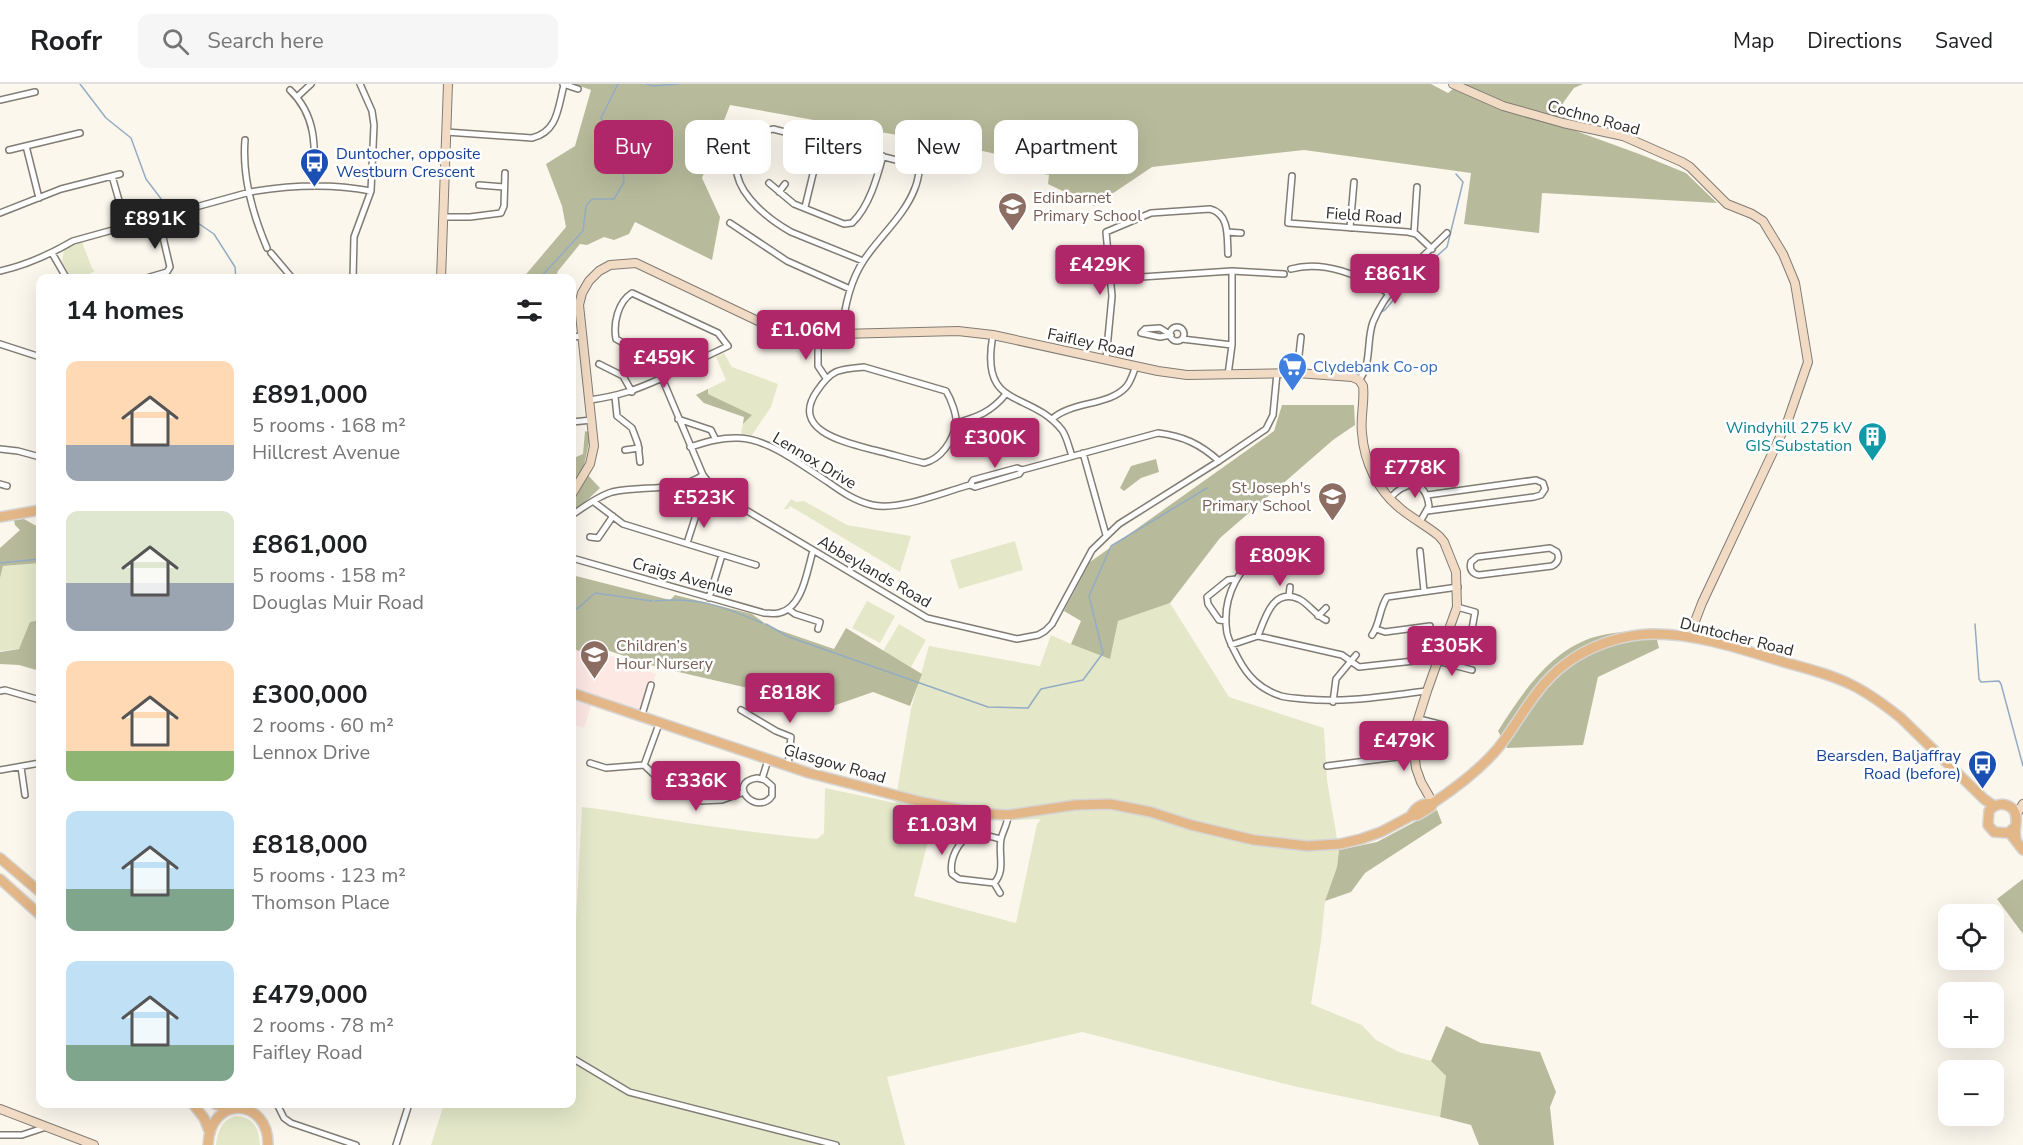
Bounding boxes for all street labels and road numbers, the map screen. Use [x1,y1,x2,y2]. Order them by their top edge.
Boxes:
street label: Cochno Road [1545,95,1642,141]
street label: Field Road [1325,202,1403,230]
street label: Faifley Road [1045,323,1136,363]
street label: Lennox Drive [768,427,861,495]
street label: Abbeylands Road [814,530,935,613]
street label: Craigs Avenue [630,552,736,602]
street label: Duntocher Road [1678,612,1796,662]
street label: Glasgow Road [781,739,888,789]

